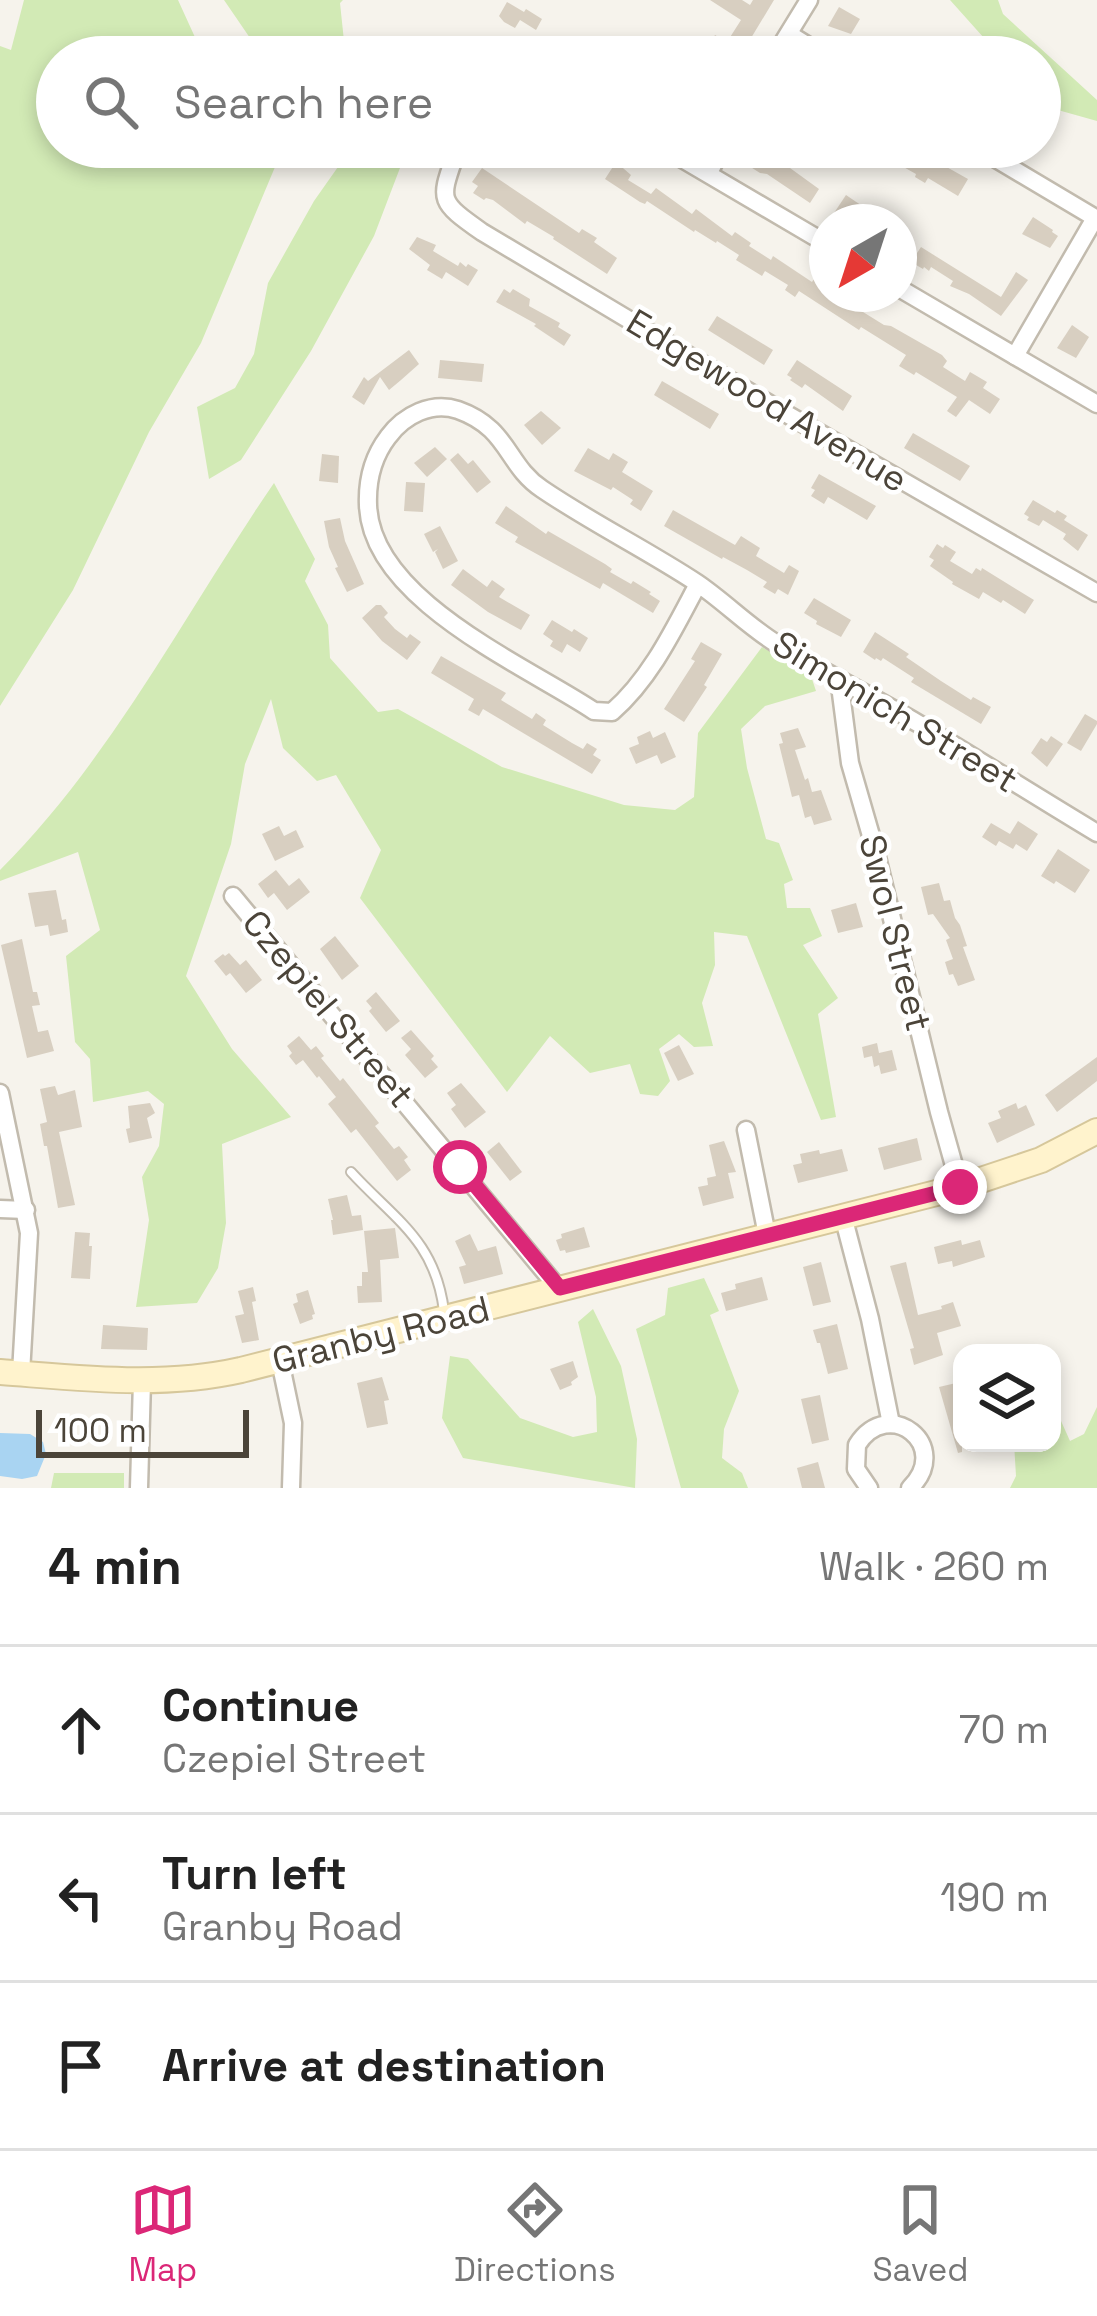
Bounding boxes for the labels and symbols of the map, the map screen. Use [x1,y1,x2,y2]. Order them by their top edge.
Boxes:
north arrow [809,204,917,312]
street label: Edgewood Avenue [618,299,916,503]
street label: Simonich Street [764,621,1026,803]
street label: Swol Street [848,830,942,1036]
street label: Czepiel Street [232,901,424,1117]
route start [433,1140,487,1194]
route end [933,1160,987,1214]
street label: Granby Road [268,1286,494,1384]
scale bar [36,1404,249,1457]

